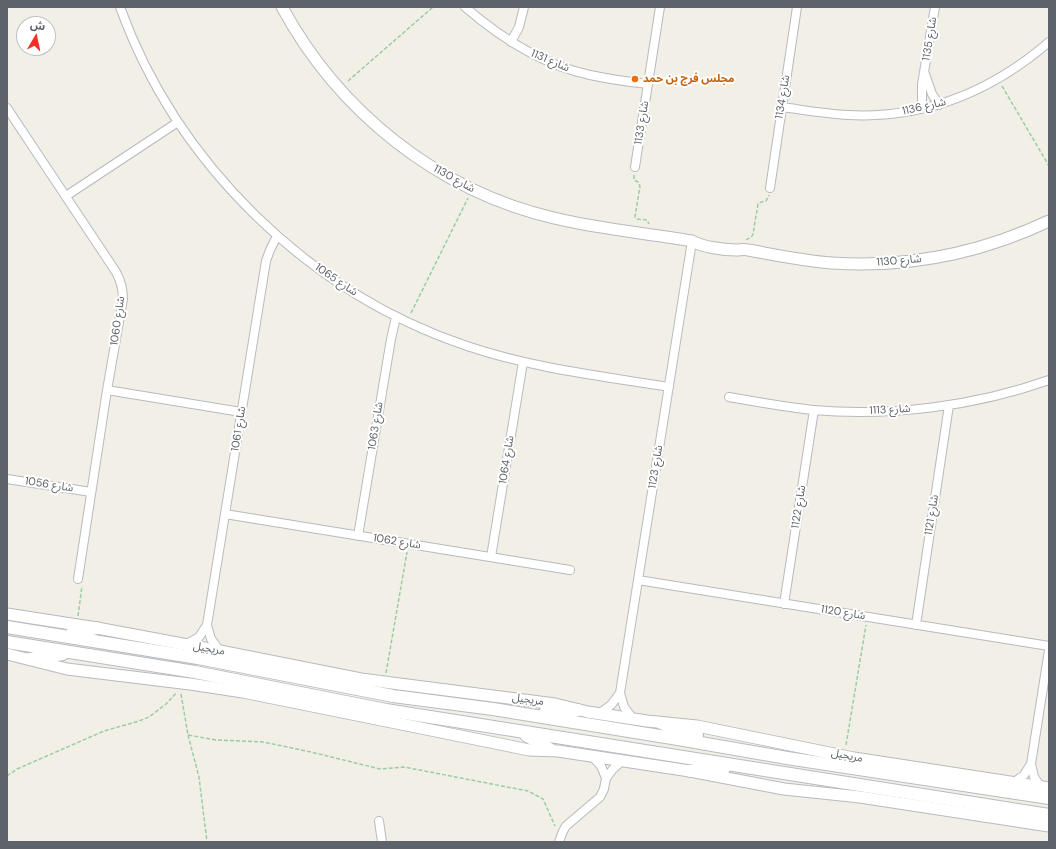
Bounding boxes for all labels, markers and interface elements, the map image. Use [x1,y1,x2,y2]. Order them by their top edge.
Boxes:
north arrow [16,16,56,56]
street label: شارع 1135 [920,16,940,62]
text: ش [29,17,46,33]
street label: شارع 1131 [529,47,571,75]
place label: مجلس فرج بن حمد [643,72,734,86]
marker: مجلس فرج بن حمد [630,74,640,84]
street label: شارع 1134 [773,74,793,120]
street label: شارع 1136 [901,96,947,118]
street label: شارع 1133 [632,100,652,146]
street label: شارع 1130 [431,162,477,196]
street label: شارع 1130 [876,252,922,270]
street label: شارع 1065 [312,261,360,299]
street label: شارع 1060 [108,295,128,347]
street label: شارع 1063 [366,401,386,451]
street label: شارع 1113 [869,402,911,418]
street label: شارع 1061 [229,405,249,453]
street label: شارع 1064 [497,435,517,485]
street label: شارع 1123 [646,444,666,490]
street label: شارع 1056 [24,475,74,495]
street label: شارع 1122 [789,484,809,530]
street label: شارع 1121 [922,494,942,536]
street label: شارع 1062 [372,532,422,552]
street label: شارع 1120 [820,603,866,623]
street label: مريجيل [192,640,226,658]
street label: مريجيل [511,691,545,709]
street label: مريجيل [830,746,864,766]

